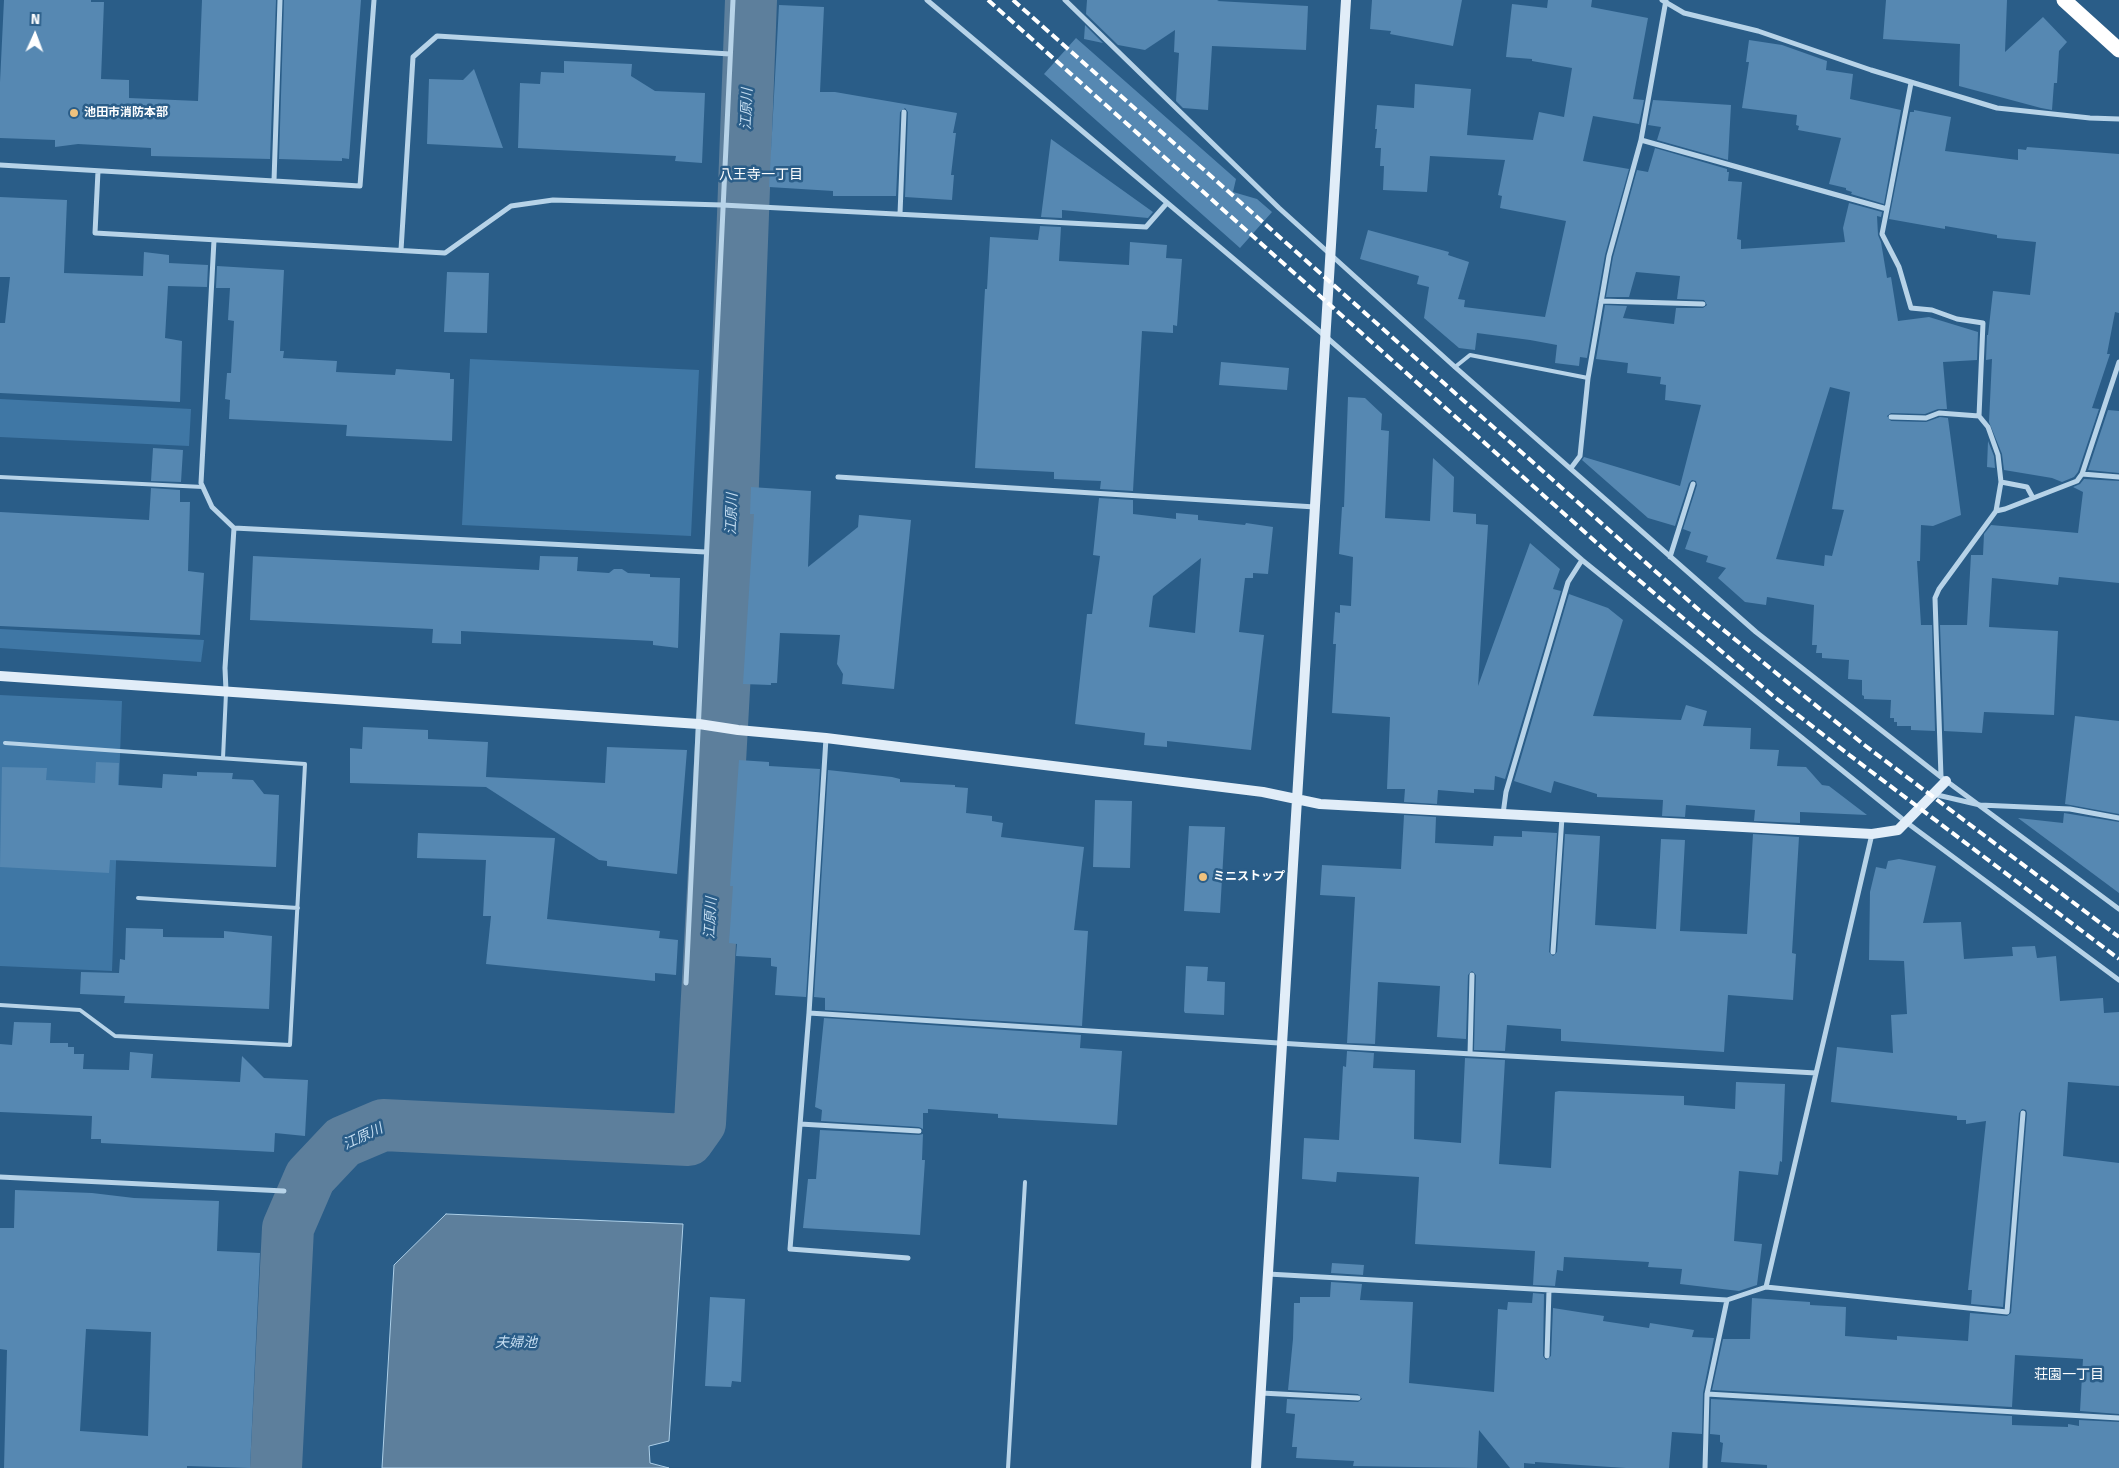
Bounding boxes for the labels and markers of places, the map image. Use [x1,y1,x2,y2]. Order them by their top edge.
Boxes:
place label: 池田市消防本部 [84,106,168,120]
marker: 池田市消防本部 [68,107,80,119]
place label: ミニストップ [1213,870,1285,884]
marker: ミニストップ [1197,871,1209,883]

